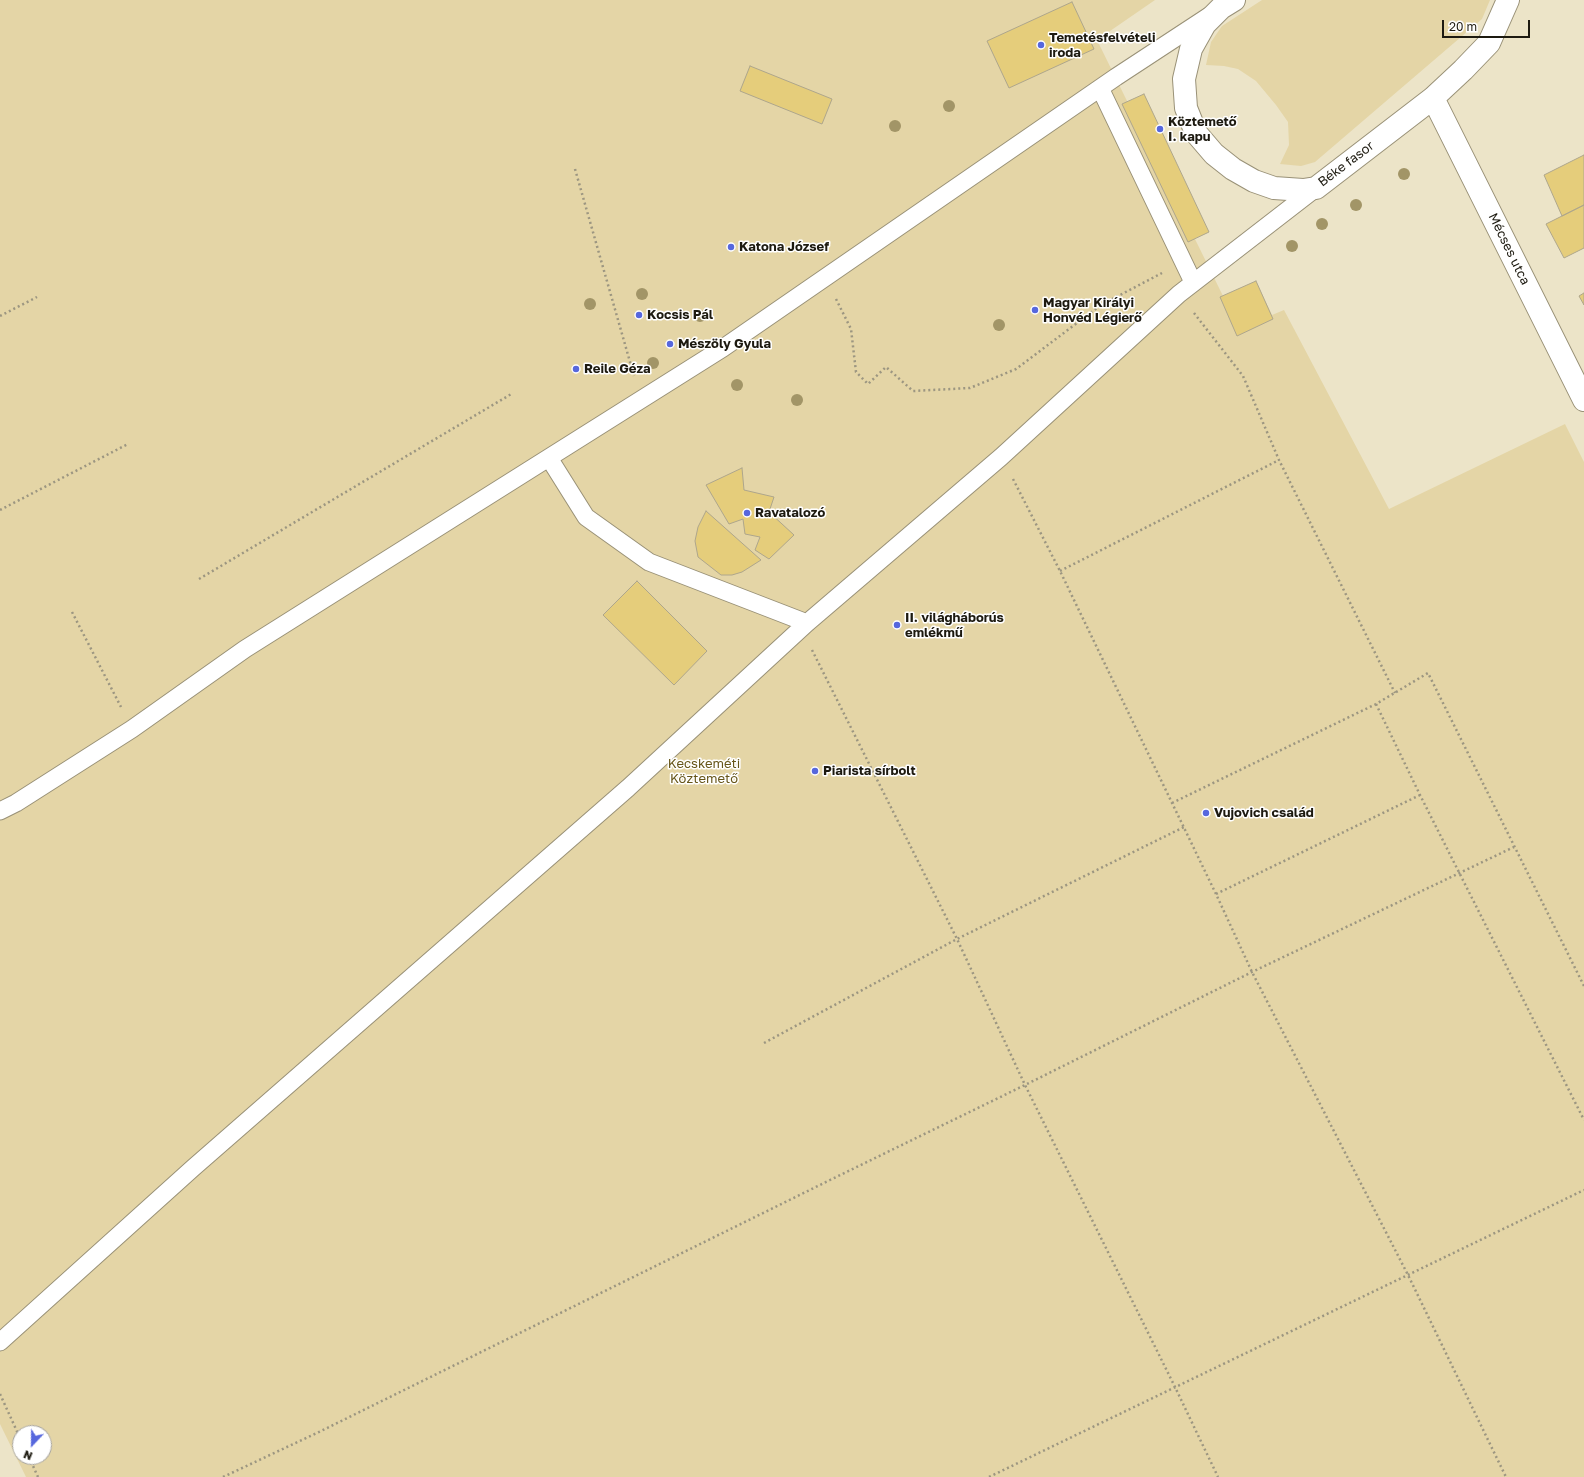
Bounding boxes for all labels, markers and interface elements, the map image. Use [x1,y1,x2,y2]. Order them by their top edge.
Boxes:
scale bar [1444,12,1532,38]
text: 20 m [1449,19,1477,34]
place label: Temetésfelvételi iroda [1049,30,1156,61]
marker: Temetésfelvételi iroda [1036,40,1046,50]
place label: Köztemető I. kapu [1168,114,1237,145]
marker: Köztemető I. kapu [1155,124,1165,134]
street label: Béke fasor [1315,138,1377,190]
street label: Mécses utca [1485,211,1533,287]
place label: Katona József [739,239,829,255]
marker: Katona József [726,242,736,252]
place label: Magyar Királyi Honvéd Légierő [1043,295,1142,326]
marker: Magyar Királyi Honvéd Légierő [1030,305,1040,315]
place label: Kocsis Pál [647,307,713,323]
marker: Kocsis Pál [634,310,644,320]
place label: Mészöly Gyula [678,336,771,352]
marker: Mészöly Gyula [665,339,675,349]
place label: Reile Géza [584,361,651,377]
marker: Reile Géza [571,364,581,374]
place label: Ravatalozó [755,505,825,521]
marker: Ravatalozó [742,508,752,518]
place label: II. világháborús emlékmű [905,610,1004,641]
marker: II. világháborús emlékmű [892,620,902,630]
park label: Kecskeméti Köztemető [668,756,740,787]
place label: Piarista sírbolt [823,763,916,779]
marker: Piarista sírbolt [810,766,820,776]
place label: Vujovich család [1214,805,1314,821]
marker: Vujovich család [1201,808,1211,818]
north arrow [12,1425,52,1465]
text: N [21,1448,34,1463]

